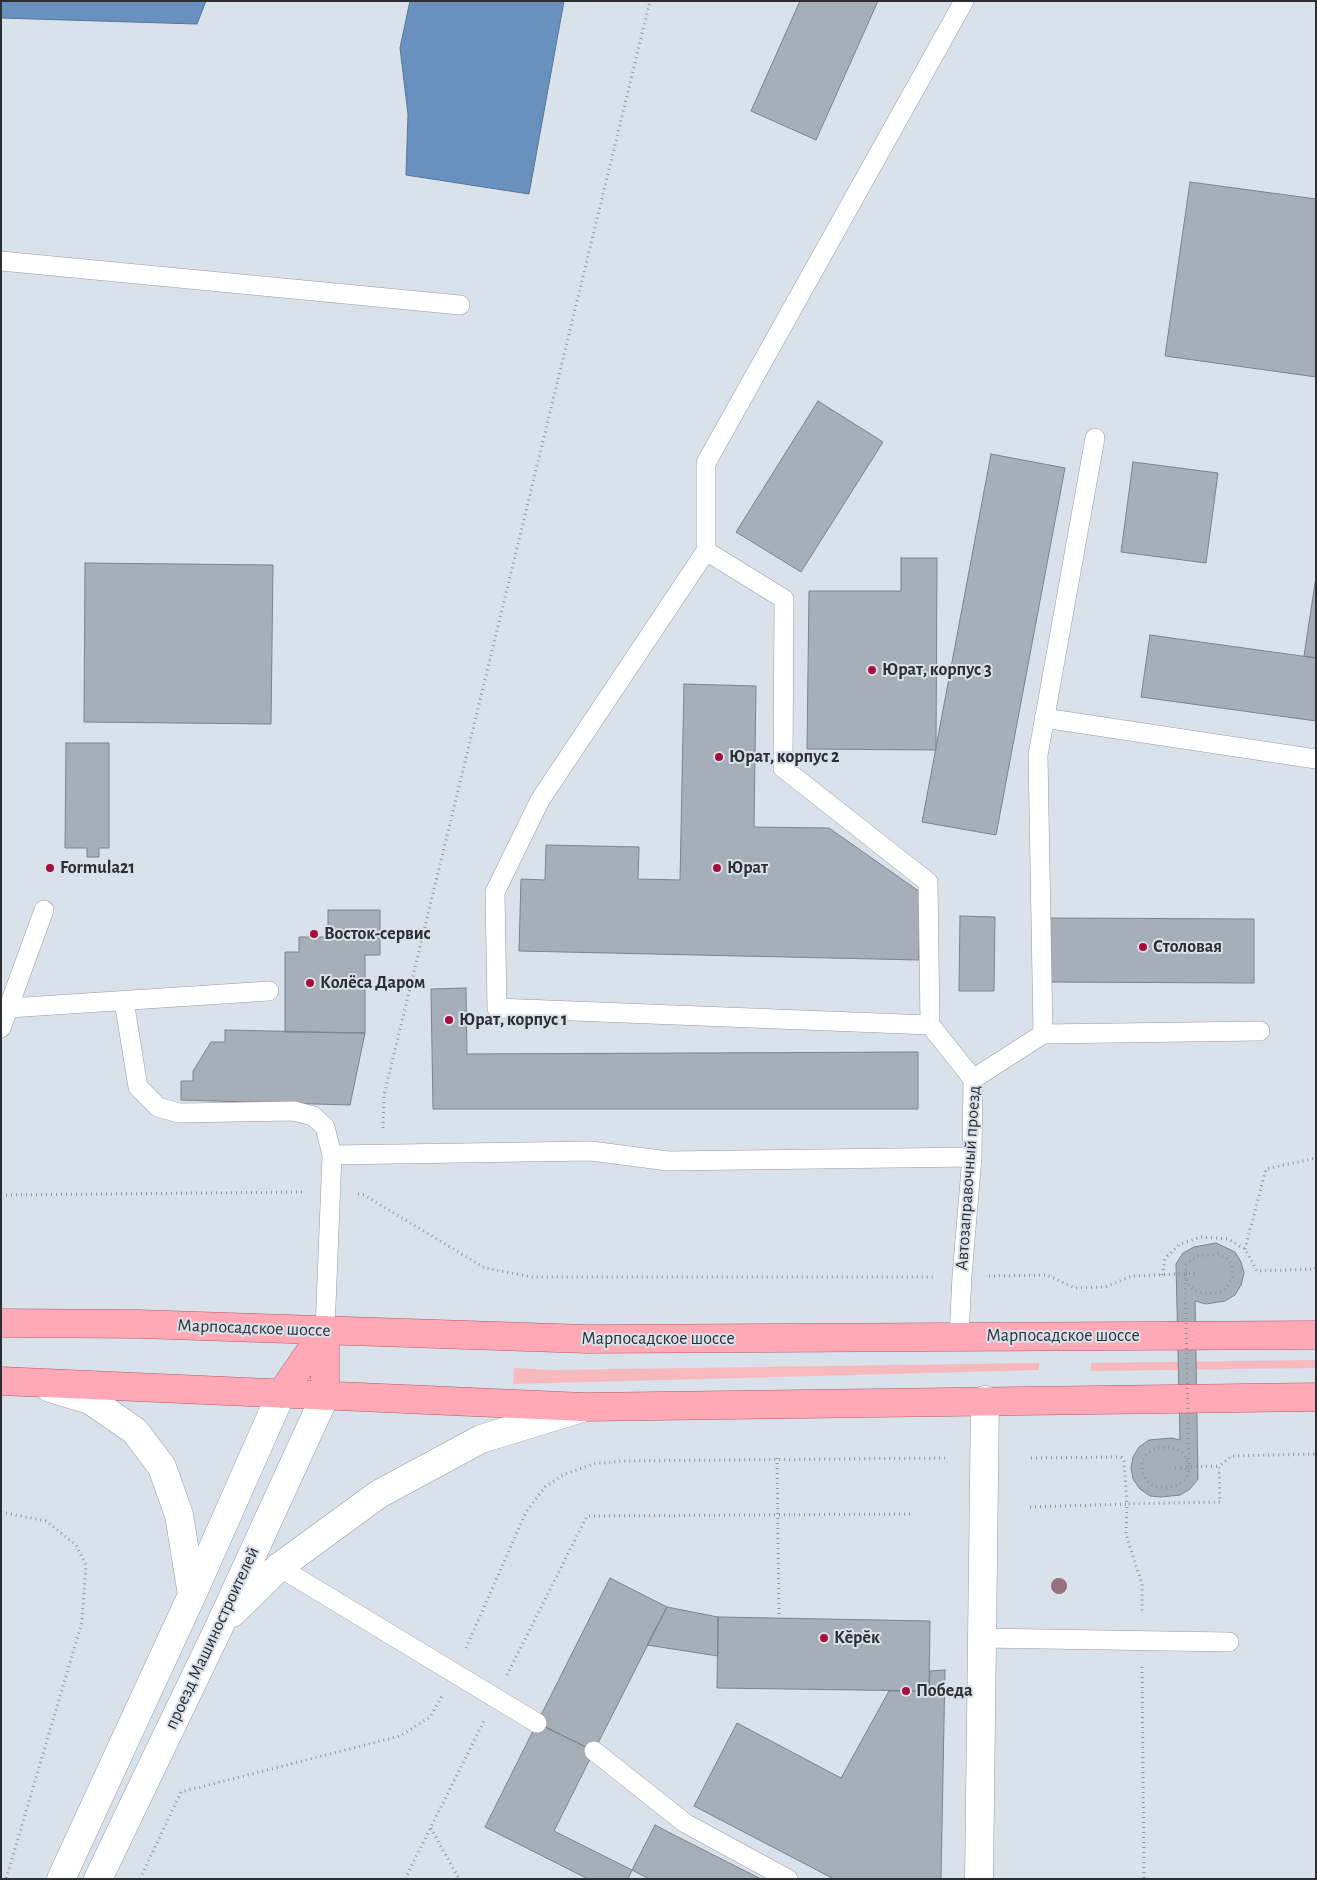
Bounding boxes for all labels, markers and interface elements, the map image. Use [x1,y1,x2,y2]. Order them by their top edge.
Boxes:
place label: Юрат, корпус 3 [882,659,992,681]
marker: Юрат, корпус 3 [866,664,878,676]
place label: Юрат, корпус 2 [729,746,840,768]
marker: Юрат, корпус 2 [713,751,725,763]
place label: Formula21 [60,857,135,879]
place label: Юрат [727,857,768,879]
marker: Formula21 [44,862,56,874]
marker: Юрат [711,862,723,874]
place label: Восток-сервис [324,923,431,945]
marker: Восток-сервис [308,928,320,940]
place label: Столовая [1153,936,1222,958]
marker: Столовая [1137,941,1149,953]
place label: Колёса Даром [320,972,425,994]
marker: Колёса Даром [304,977,316,989]
place label: Юрат, корпус 1 [459,1009,568,1031]
marker: Юрат, корпус 1 [443,1014,455,1026]
street label: Автозаправочный проезд [951,1085,985,1271]
street label: Марпосадское шоссе [177,1315,331,1341]
street label: Марпосадское шоссе [986,1325,1140,1347]
street label: Марпосадское шоссе [581,1328,735,1350]
street label: проезд Машиностроителей [160,1543,264,1733]
place label: Кӗрӗк [834,1627,880,1649]
marker: Кӗрӗк [818,1632,830,1644]
place label: Победа [916,1680,972,1702]
marker: Победа [900,1685,912,1697]

